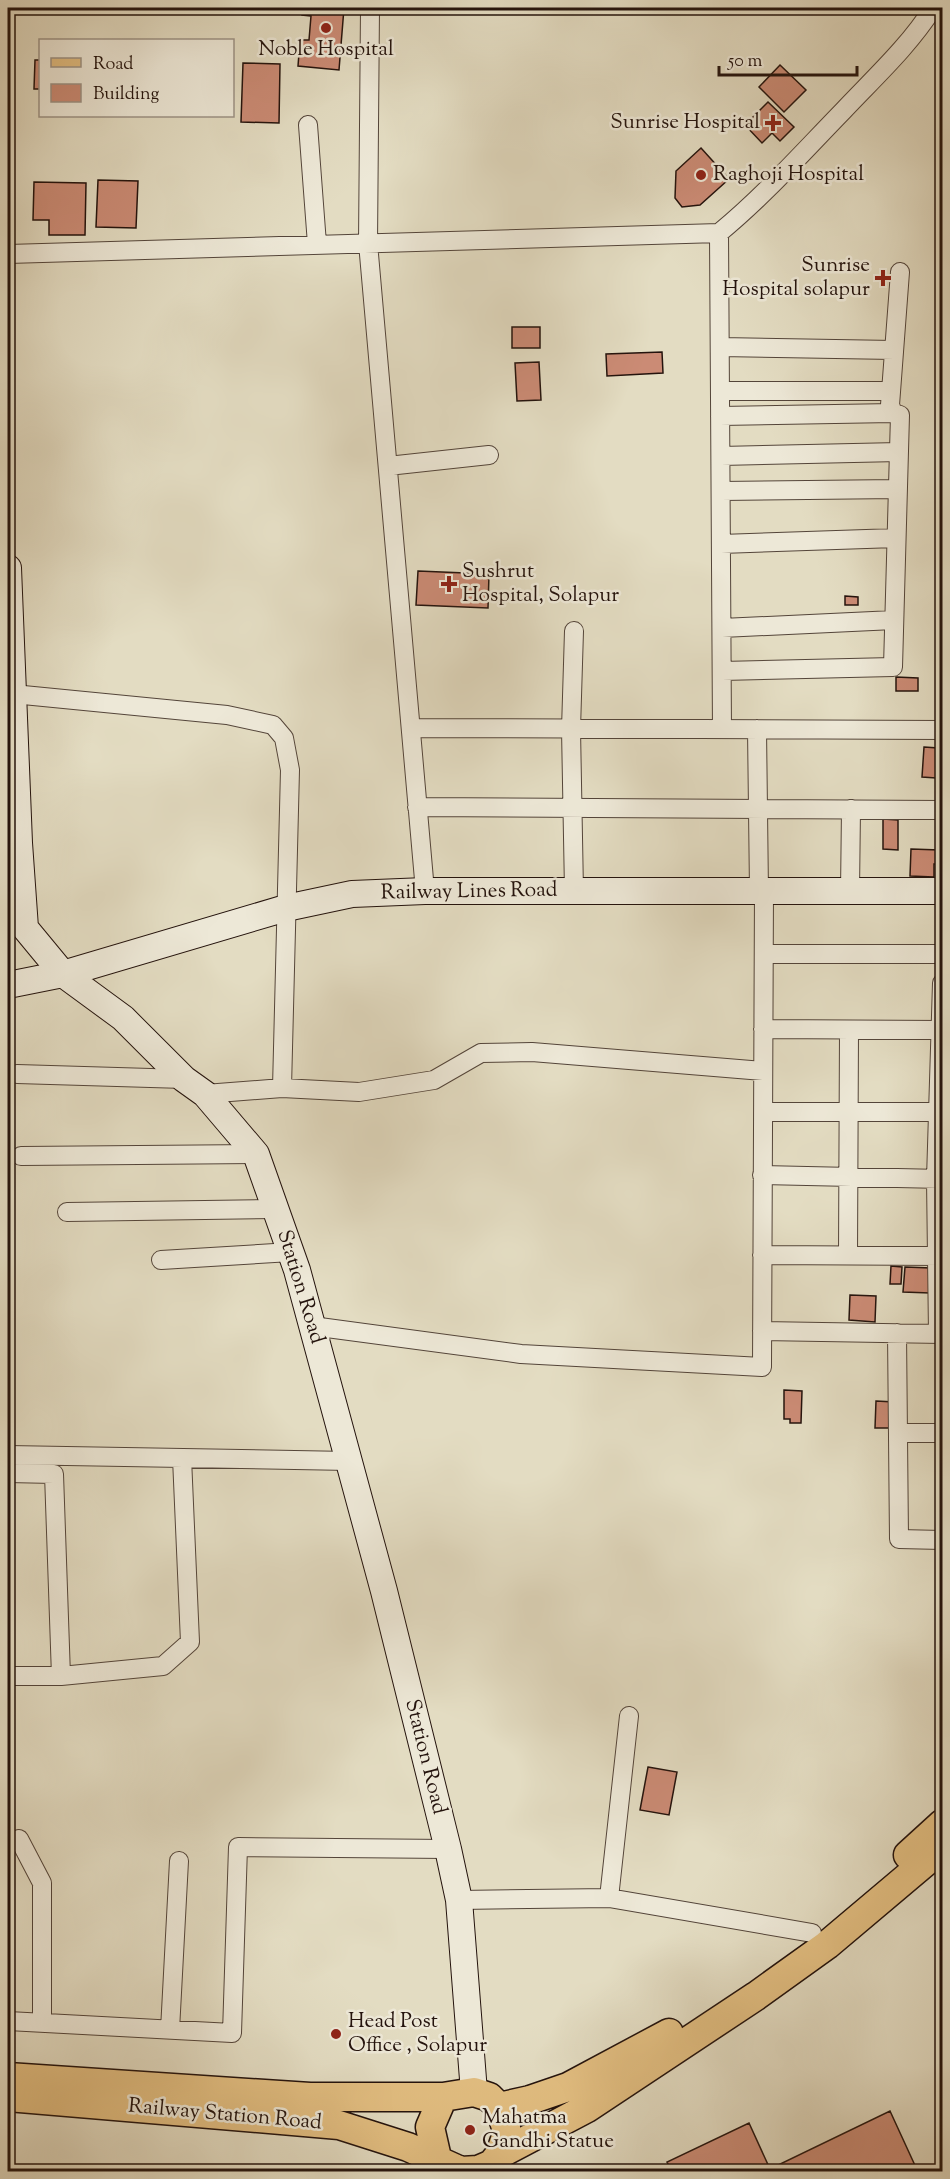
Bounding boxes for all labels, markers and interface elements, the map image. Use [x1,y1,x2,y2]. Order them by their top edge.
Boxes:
marker: Noble Hospital [319,21,333,35]
place label: Noble Hospital [258,35,394,65]
legend [39,39,234,117]
scale bar [719,39,857,77]
text: 50 m [727,49,763,75]
text: Road [93,52,133,78]
text: Building [93,82,159,108]
place label: Sunrise Hospital [610,108,760,138]
marker: Sunrise Hospital [764,114,782,132]
place label: Raghoji Hospital [713,160,864,190]
marker: Raghoji Hospital [694,168,708,182]
place label: Sunrise Hospital solapur [722,251,870,305]
marker: Sunrise Hospital solapur [874,269,892,287]
place label: Sushrut Hospital, Solapur [462,557,619,611]
marker: Sushrut Hospital, Solapur [440,575,458,593]
street label: Railway Lines Road [380,875,558,909]
street label: Station Road [268,1226,332,1348]
street label: Station Road [396,1696,454,1818]
place label: Head Post Office , Solapur [348,2007,487,2061]
marker: Head Post Office , Solapur [329,2027,343,2041]
street label: Railway Station Road [127,2092,323,2138]
place label: Mahatma Gandhi Statue [482,2103,614,2157]
marker: Mahatma Gandhi Statue [463,2123,477,2137]

